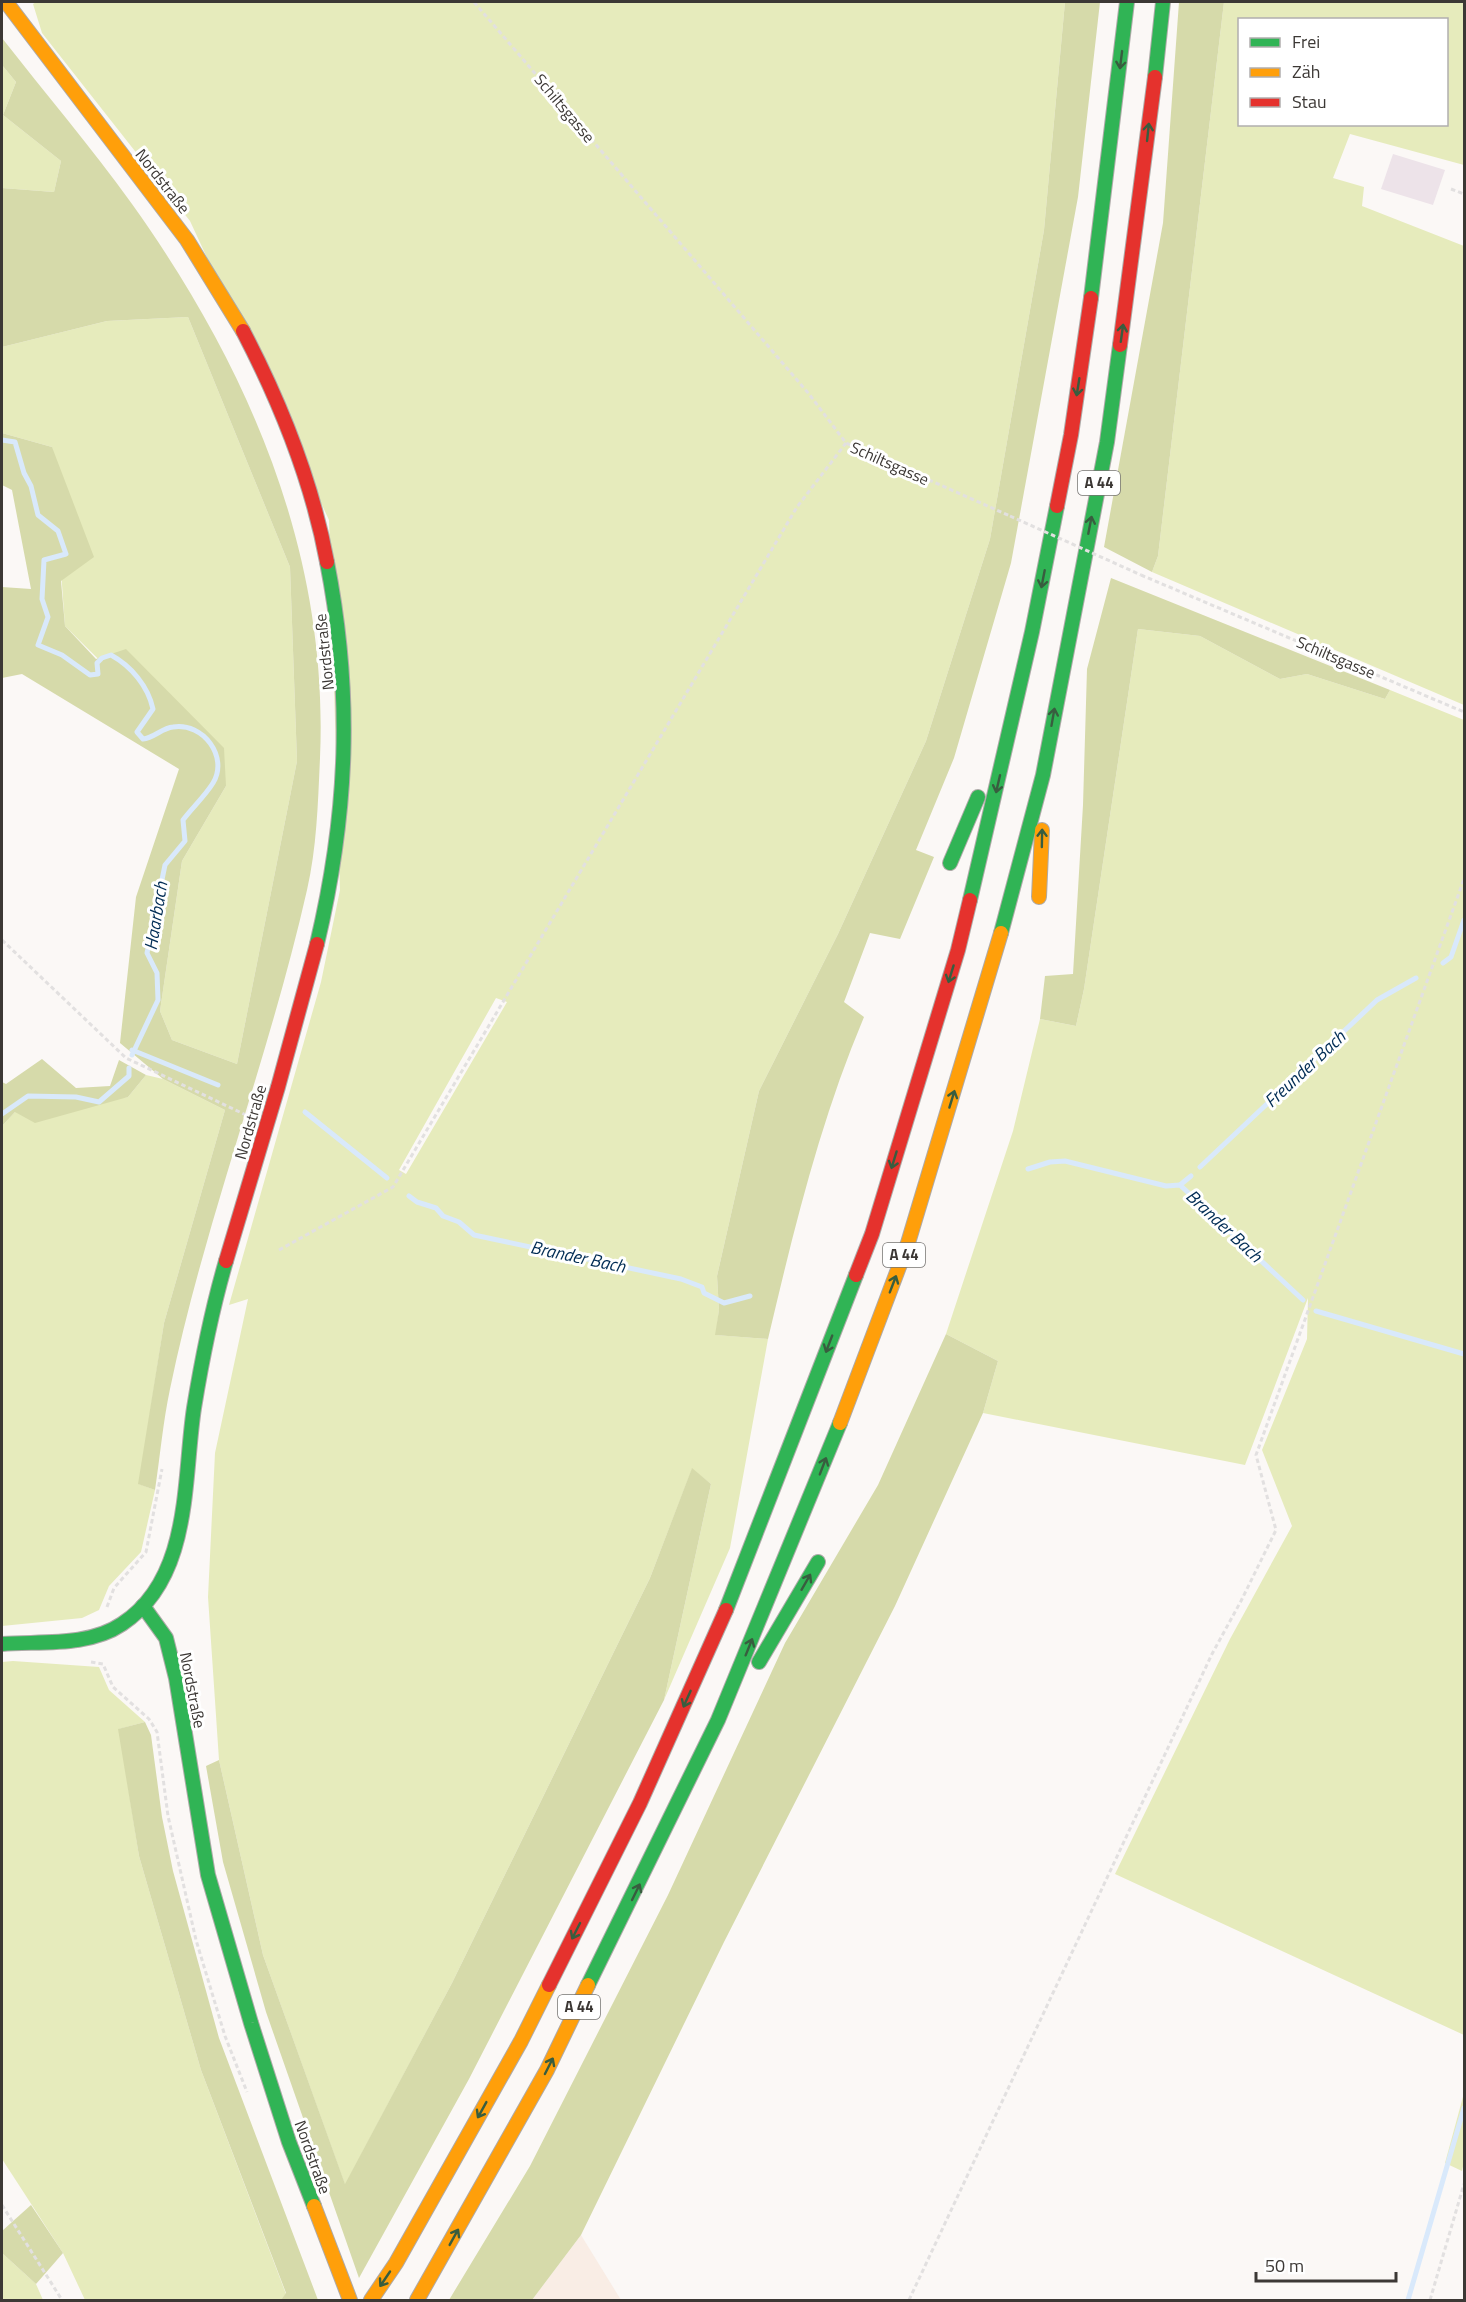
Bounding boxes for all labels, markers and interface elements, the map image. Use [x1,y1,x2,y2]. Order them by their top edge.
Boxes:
legend [1238,18,1448,126]
text: Frei [1292,28,1320,55]
one-way arrow [1115,49,1126,69]
text: Zäh [1292,58,1320,85]
street label: Schiltsgasse [529,68,601,148]
text: Stau [1292,88,1327,115]
one-way arrow [1143,122,1154,142]
street label: Nordstraße [130,143,196,219]
one-way arrow [1117,324,1128,344]
one-way arrow [1073,377,1084,397]
street label: Schiltsgasse [847,435,933,491]
road number: A 44 [1078,471,1120,495]
one-way arrow [1085,516,1096,536]
one-way arrow [1037,569,1048,588]
street label: Nordstraße [308,613,340,691]
street label: Schiltsgasse [1293,630,1379,684]
one-way arrow [1048,708,1059,727]
one-way arrow [991,774,1003,793]
one-way arrow [1036,829,1048,849]
water label: Haarbach [137,879,174,952]
one-way arrow [945,964,956,983]
water label: Freunder Bach [1258,1023,1352,1114]
street label: Nordstraße [228,1082,272,1162]
one-way arrow [947,1090,958,1109]
one-way arrow [888,1150,899,1169]
water label: Brander Bach [1180,1183,1270,1269]
water label: Brander Bach [528,1233,629,1280]
road number: A 44 [883,1243,925,1267]
one-way arrow [888,1275,899,1294]
one-way arrow [823,1334,834,1353]
one-way arrow [818,1457,829,1476]
one-way arrow [800,1574,812,1591]
one-way arrow [744,1638,755,1656]
street label: Nordstraße [174,1650,212,1730]
one-way arrow [681,1689,692,1707]
one-way arrow [630,1883,642,1901]
one-way arrow [570,1922,581,1940]
road number: A 44 [558,1995,600,2019]
one-way arrow [544,2058,555,2076]
one-way arrow [476,2101,488,2118]
street label: Nordstraße [289,2117,337,2197]
one-way arrow [449,2228,460,2246]
scale bar [1256,2245,1396,2283]
text: 50 m [1265,2252,1304,2279]
one-way arrow [379,2270,391,2287]

